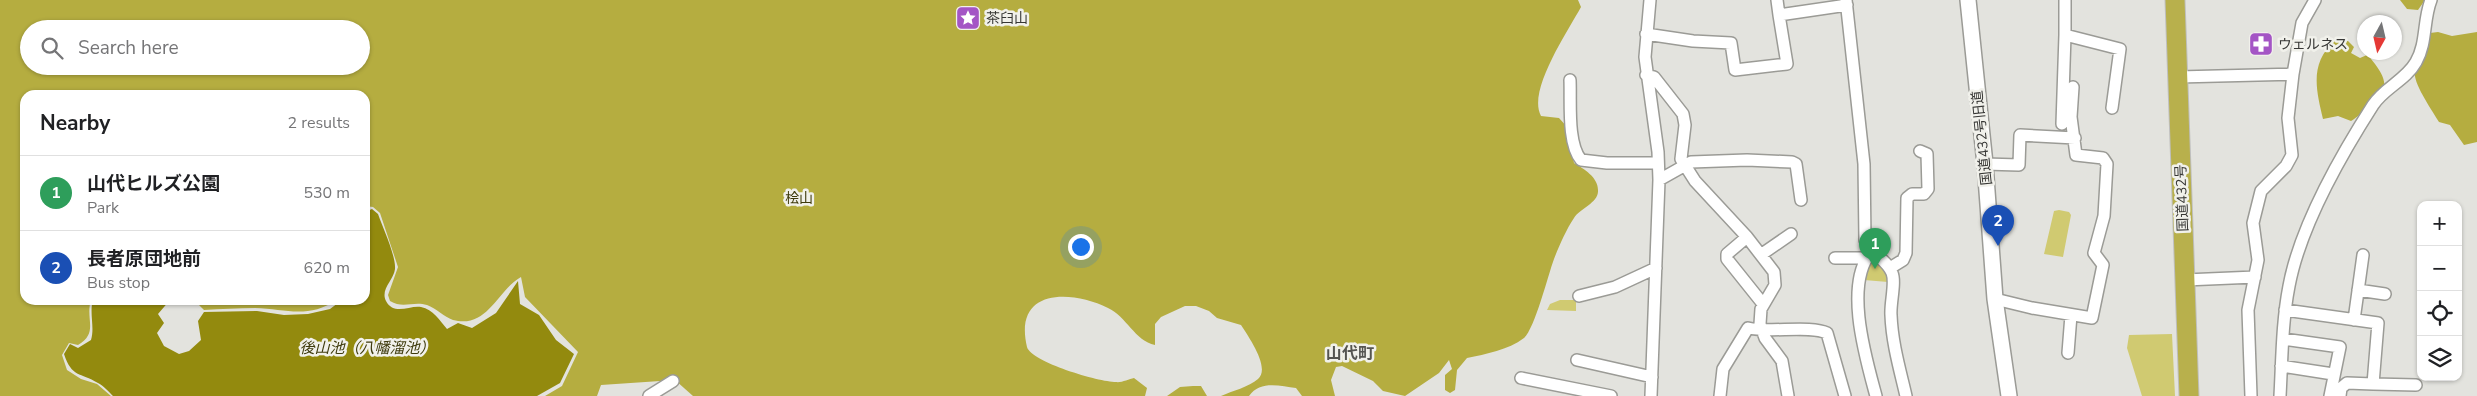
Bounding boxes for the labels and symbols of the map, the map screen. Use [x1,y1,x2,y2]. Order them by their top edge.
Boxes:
place icon: 茶臼山 [955,5,981,31]
place label: 茶臼山 [986,9,1028,28]
north arrow [2357,15,2402,60]
pharmacy icon: ウェルネス [2248,31,2274,57]
place label: ウェルネス [2278,35,2348,54]
street label: 国道432号旧道 [1968,90,1996,186]
street label: 国道432号 [2171,164,2193,232]
park label: 桧山 [785,189,813,208]
pin: 2 [1982,205,2014,246]
pin: 1 [1859,228,1891,269]
your location [1068,234,1094,260]
water label: 後山池（八幡溜池） [299,338,435,358]
district label: 山代町 [1326,343,1374,365]

